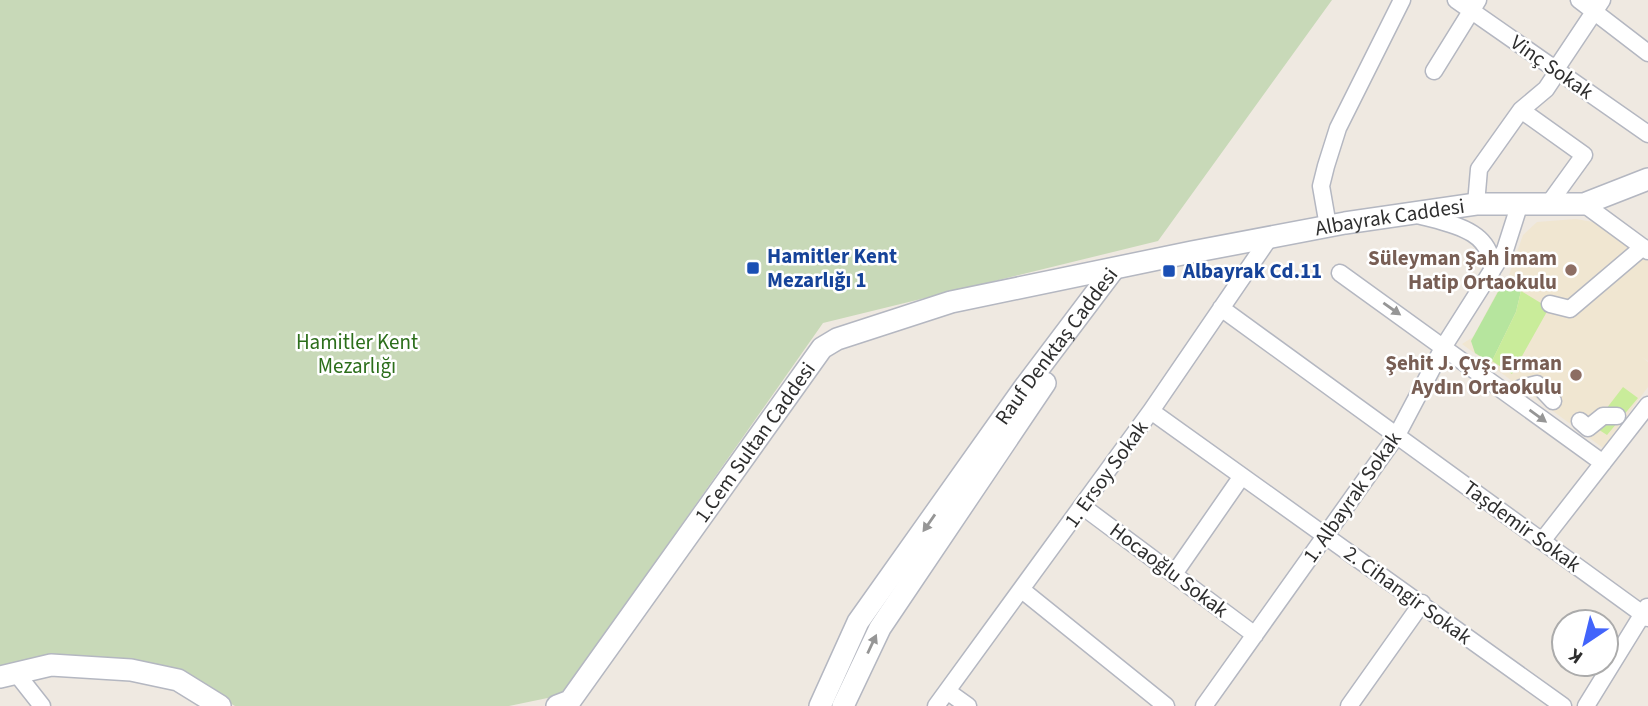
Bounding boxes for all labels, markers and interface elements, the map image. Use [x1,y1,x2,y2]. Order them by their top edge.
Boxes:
street label: Vinç Sokak [1504,27,1600,107]
street label: Albayrak Caddesi [1312,191,1466,243]
place label: Hamitler Kent Mezarlığı 1 [767,241,897,295]
place label: Süleyman Şah İmam Hatip Ortaokulu [1368,243,1557,297]
place label: Albayrak Cd.11 [1182,256,1322,286]
marker: Hamitler Kent Mezarlığı 1 [745,260,761,276]
street label: Rauf Denktaş Caddesi [988,261,1125,431]
marker: Süleyman Şah İmam Hatip Ortaokulu [1563,262,1579,278]
marker: Albayrak Cd.11 [1161,263,1177,279]
one-way arrow [1383,302,1401,316]
park label: Hamitler Kent Mezarlığı [296,327,418,381]
place label: Şehit J. Çvş. Erman Aydın Ortaokulu [1385,348,1562,402]
street label: 1.Cem Sultan Caddesi [687,356,823,529]
marker: Şehit J. Çvş. Erman Aydın Ortaokulu [1568,367,1584,383]
one-way arrow [1529,408,1547,422]
street label: 1. Ersoy Sokak [1057,414,1156,534]
street label: 1. Albayrak Sokak [1296,425,1409,569]
street label: Taşdemir Sokak [1457,473,1588,579]
one-way arrow [922,514,936,532]
street label: Hocaoğlu Sokak [1103,515,1235,625]
street label: 2. Cihangir Sokak [1338,538,1479,652]
north arrow [1550,608,1620,678]
one-way arrow [866,634,878,654]
text: K [1563,641,1589,670]

